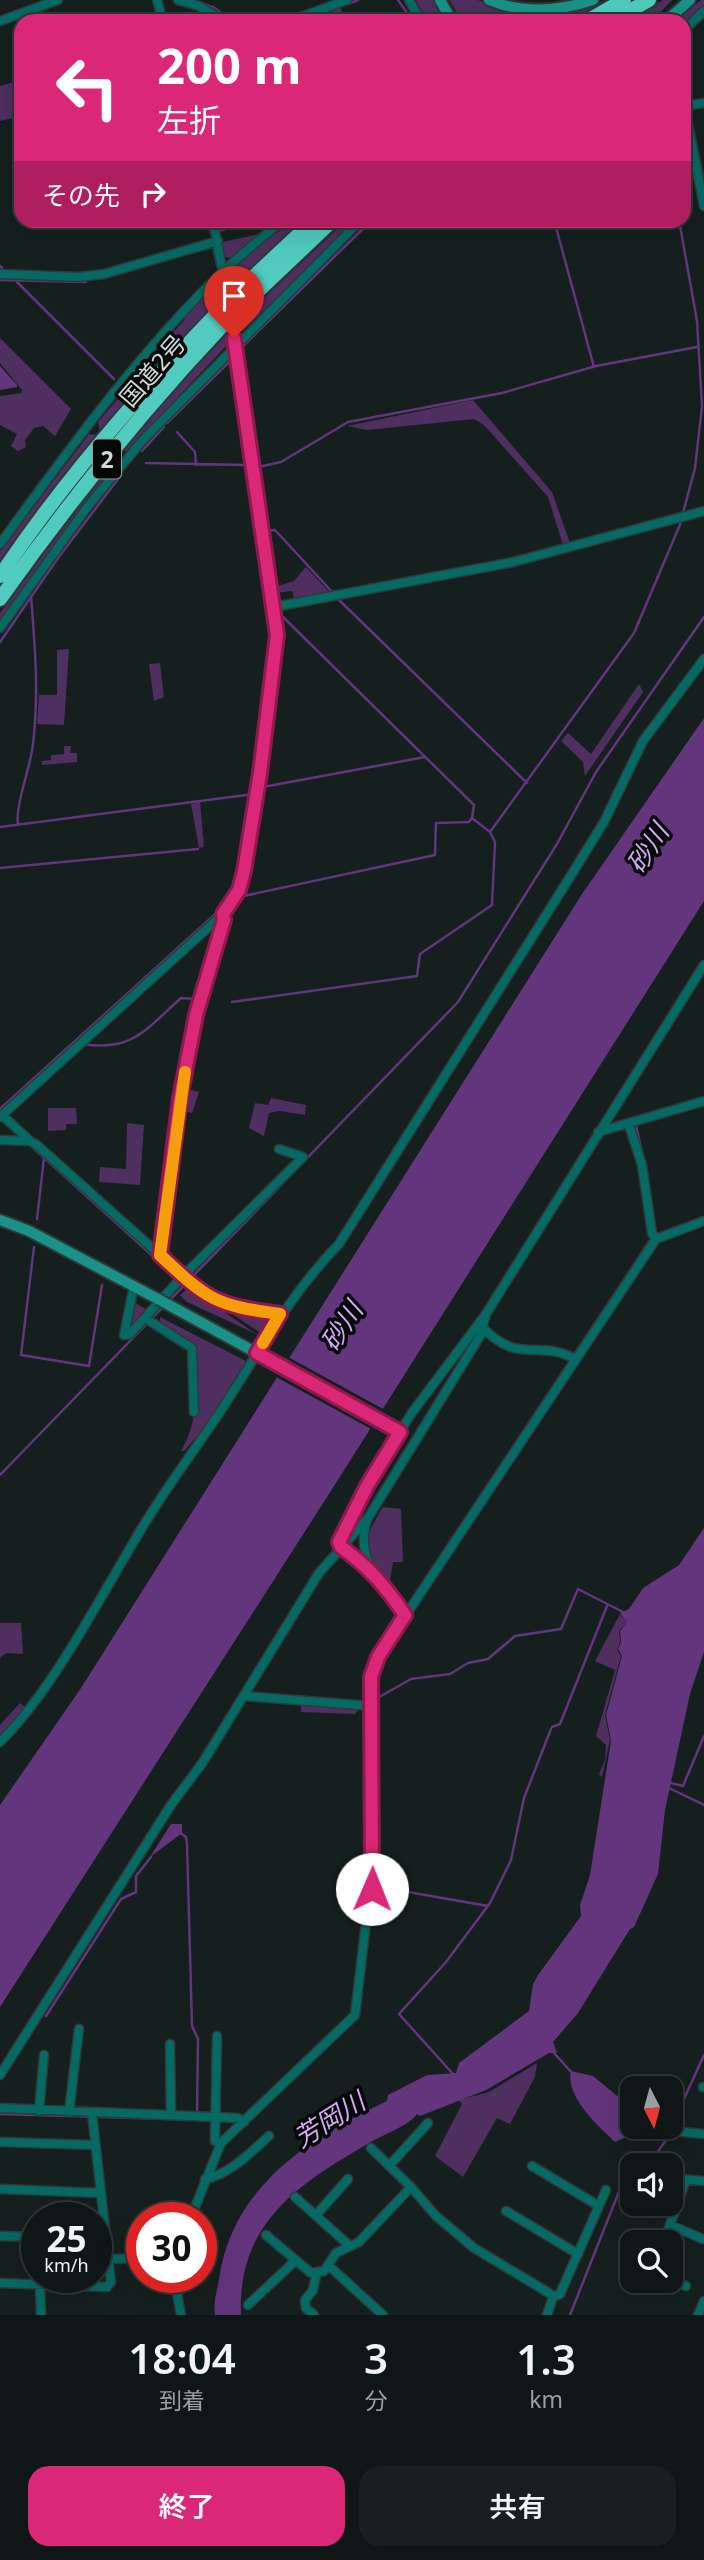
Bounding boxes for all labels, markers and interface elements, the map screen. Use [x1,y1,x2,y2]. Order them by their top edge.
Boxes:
text: 200 m [157,32,302,98]
icon: left [42,42,133,133]
text: 左折 [157,98,221,141]
icon: right [134,175,172,213]
text: その先 [42,177,120,213]
pin [204,266,264,338]
icon: arrive [215,277,253,315]
street label: 国道2号 [111,327,193,413]
road number: 2 [93,440,121,478]
water label: 砂川 [618,814,678,880]
water label: 砂川 [312,1292,372,1358]
position arrow [335,1852,409,1926]
north arrow [620,2076,682,2138]
map controls [620,2076,683,2293]
water label: 芳岡川 [286,2081,374,2155]
button: sound [620,2153,683,2216]
speed limit sign: 30 [126,2202,217,2293]
text: 25 [46,2215,87,2262]
button: search [620,2230,683,2293]
text: km/h [44,2253,89,2277]
text: 18:04 [128,2329,236,2386]
text: 3 [364,2329,388,2386]
text: 1.3 [516,2330,576,2387]
text: km [529,2383,563,2415]
text: 到着 [159,2384,205,2416]
text: 分 [365,2384,388,2416]
button: 終了 [28,2466,345,2546]
button: 共有 [359,2466,676,2546]

